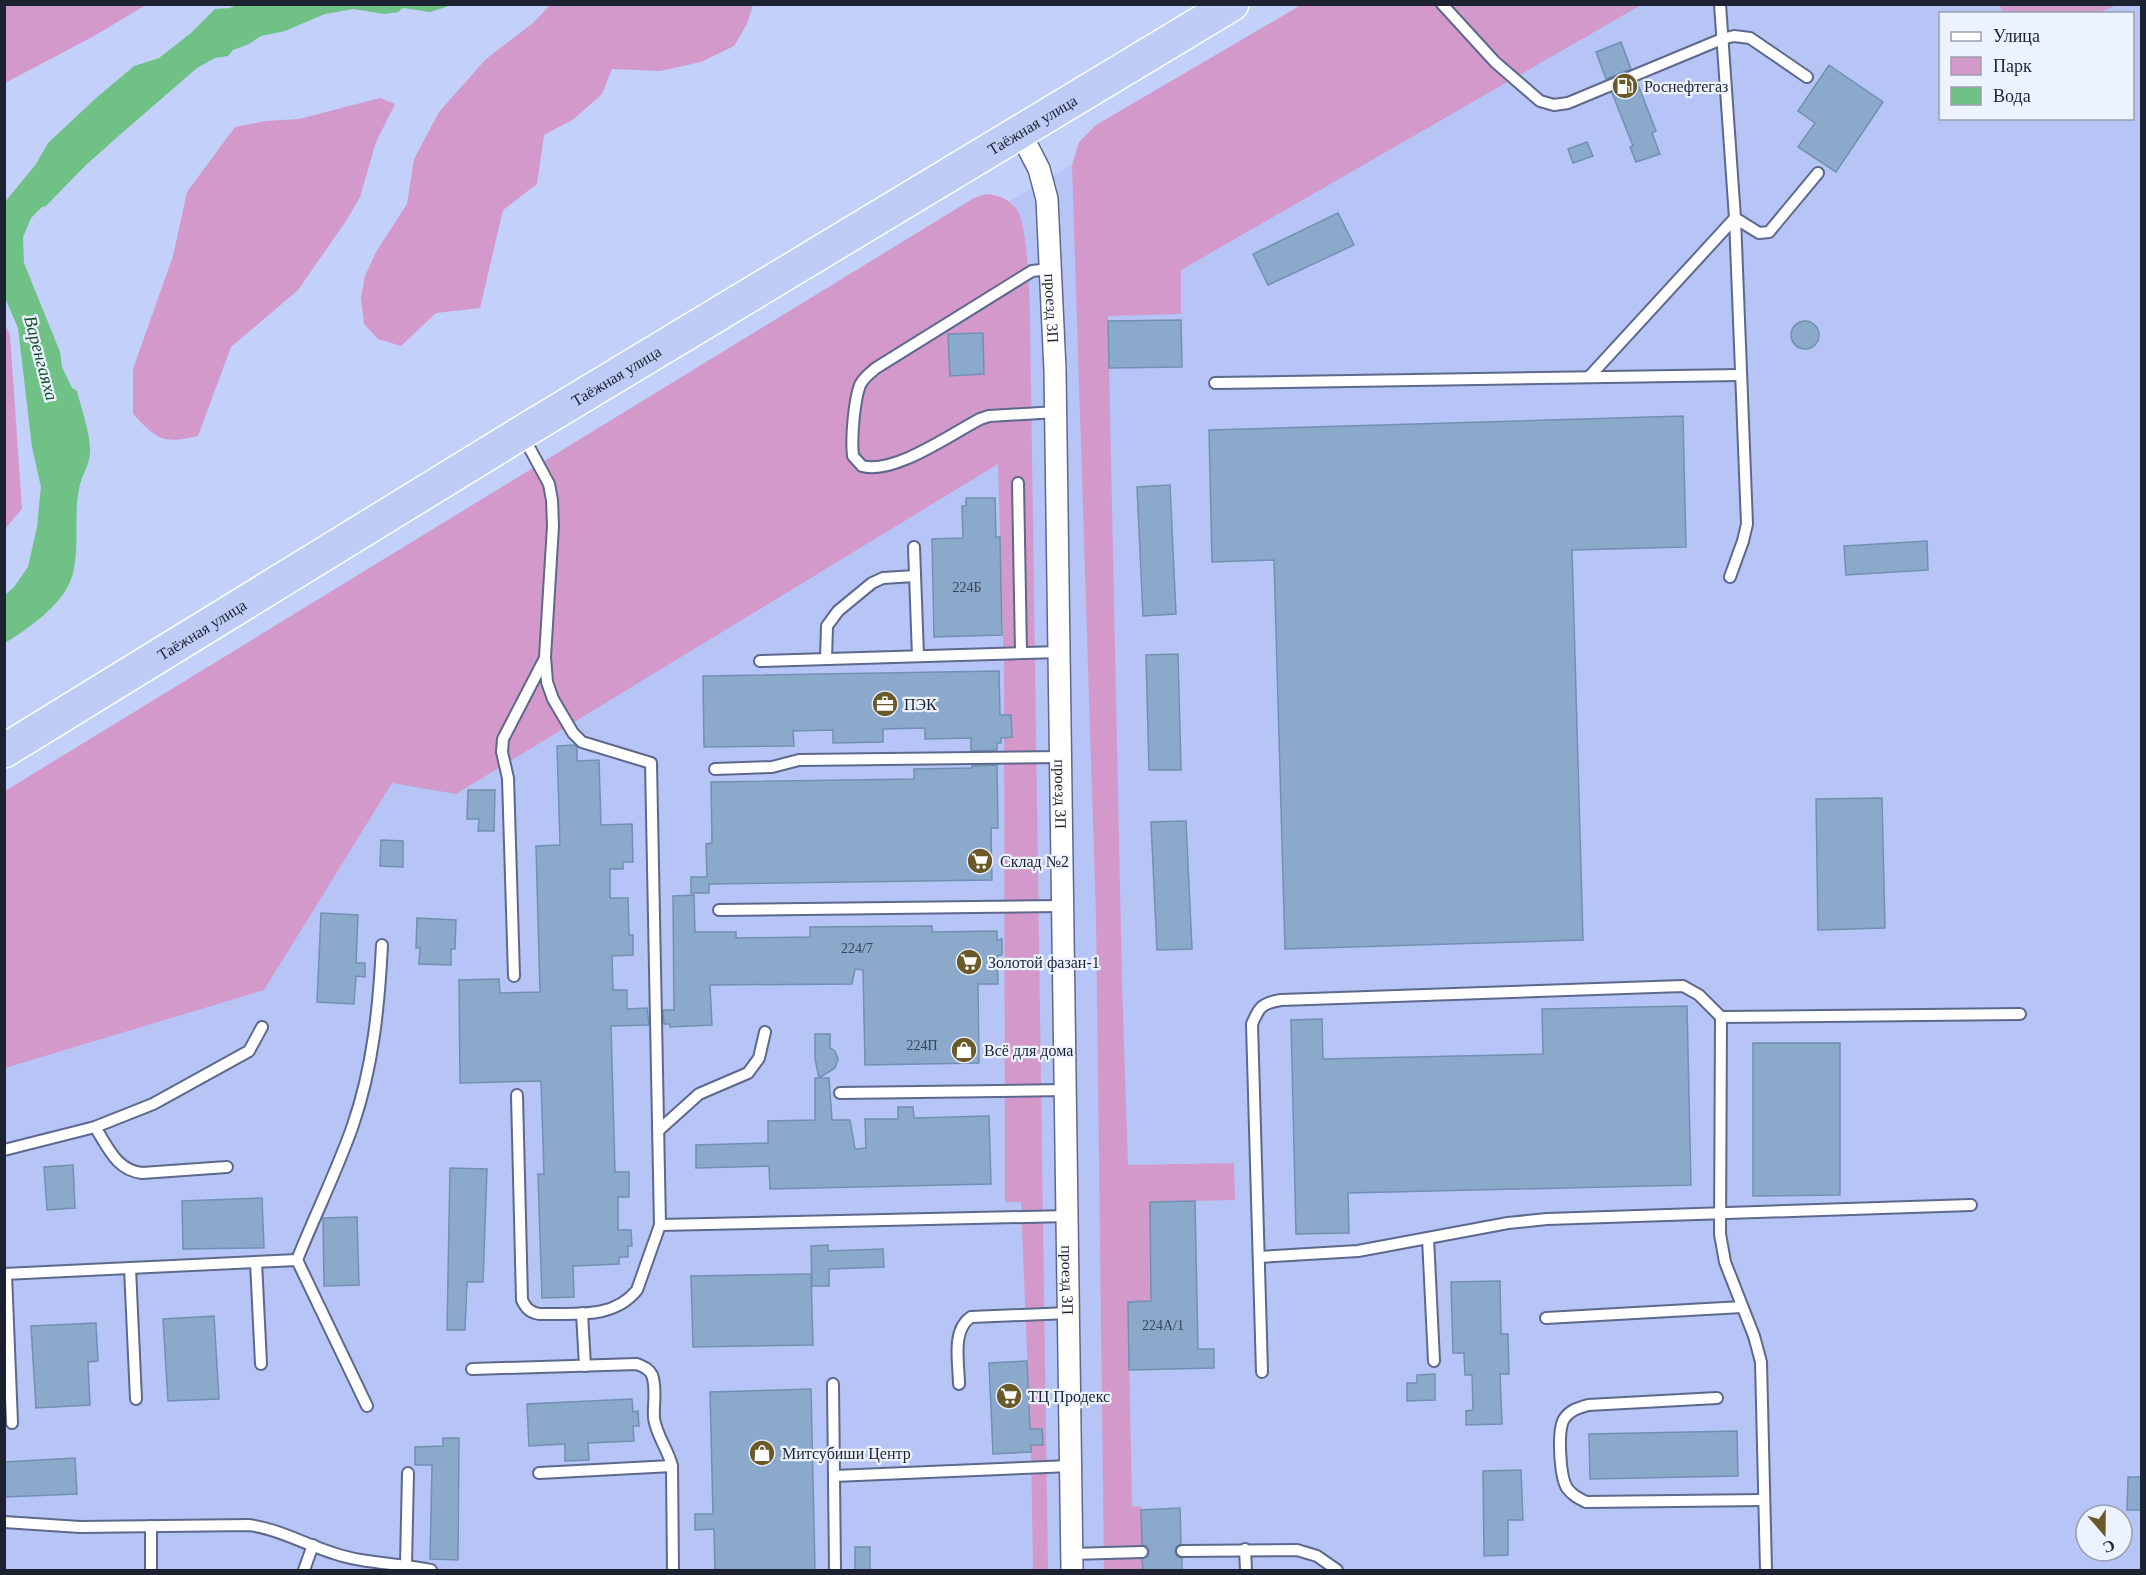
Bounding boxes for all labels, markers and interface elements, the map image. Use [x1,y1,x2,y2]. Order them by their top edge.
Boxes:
legend [1939,12,2134,120]
text: Улица [1993,26,2040,46]
text: Парк [1993,56,2032,76]
fuel station icon: Роснефтегаз [1610,71,1640,101]
place label: Роснефтегаз [1644,78,1728,96]
text: Вода [1993,86,2031,106]
street label: Таёжная улица [984,91,1080,158]
street label: проезд 3П [1041,273,1062,344]
water label: Варенгаяха [20,313,62,403]
street label: Таёжная улица [568,342,664,409]
house number: 224Б [952,580,982,595]
street label: Таёжная улица [154,596,249,663]
office icon: ПЭК [870,689,900,719]
place label: ПЭК [904,696,937,713]
street label: проезд 3П [1051,759,1070,830]
supermarket icon: Склад №2 [965,846,995,876]
place label: Склад №2 [1000,853,1069,871]
house number: 224/7 [841,941,873,956]
supermarket icon: Золотой фазан-1 [954,947,984,977]
place label: Золотой фазан-1 [988,954,1100,972]
shop icon: Всё для дома [949,1035,979,1065]
house number: 224П [906,1038,938,1053]
place label: Всё для дома [984,1042,1073,1060]
street label: проезд 3П [1058,1245,1077,1316]
house number: 224А/1 [1142,1318,1184,1333]
supermarket icon: ТЦ Продекс [994,1381,1024,1411]
place label: ТЦ Продекс [1028,1388,1110,1406]
shop icon: Митсубиши Центр [747,1438,777,1468]
place label: Митсубиши Центр [782,1445,911,1463]
north arrow [2074,1503,2134,1563]
text: С [2101,1537,2117,1557]

